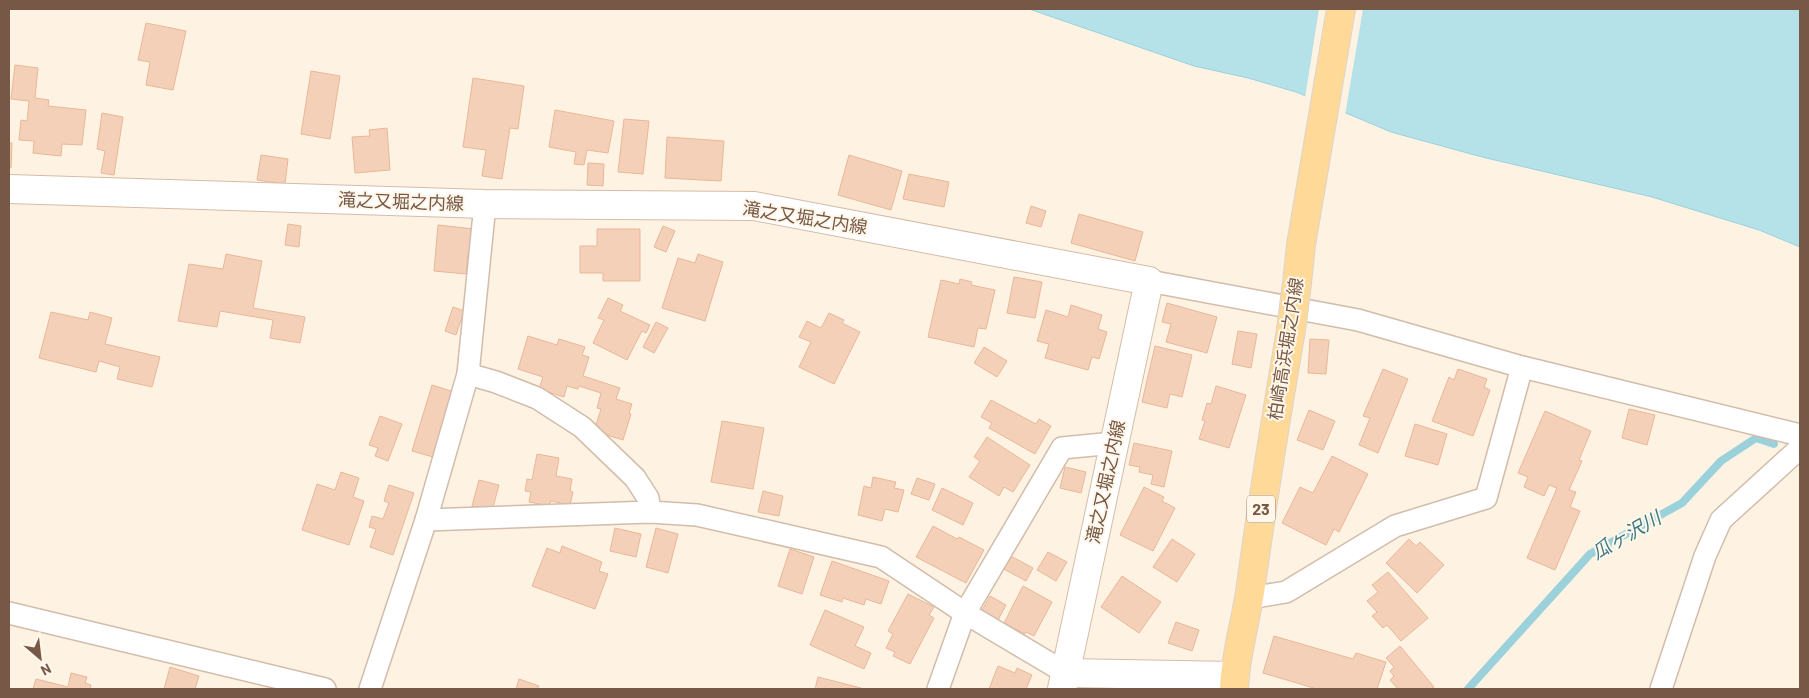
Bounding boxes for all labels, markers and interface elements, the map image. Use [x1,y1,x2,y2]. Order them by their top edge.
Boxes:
street label: 滝之又堀之内線 [338,188,464,214]
street label: 滝之又堀之内線 [741,196,869,238]
street label: 柏崎高浜堀之内線 [1263,276,1307,422]
street label: 滝之又堀之内線 [1081,418,1129,546]
road number: 23 [1247,496,1275,522]
water label: 瓜ヶ沢川 [1587,505,1666,564]
north arrow [15,633,65,683]
text: N [38,660,54,680]

